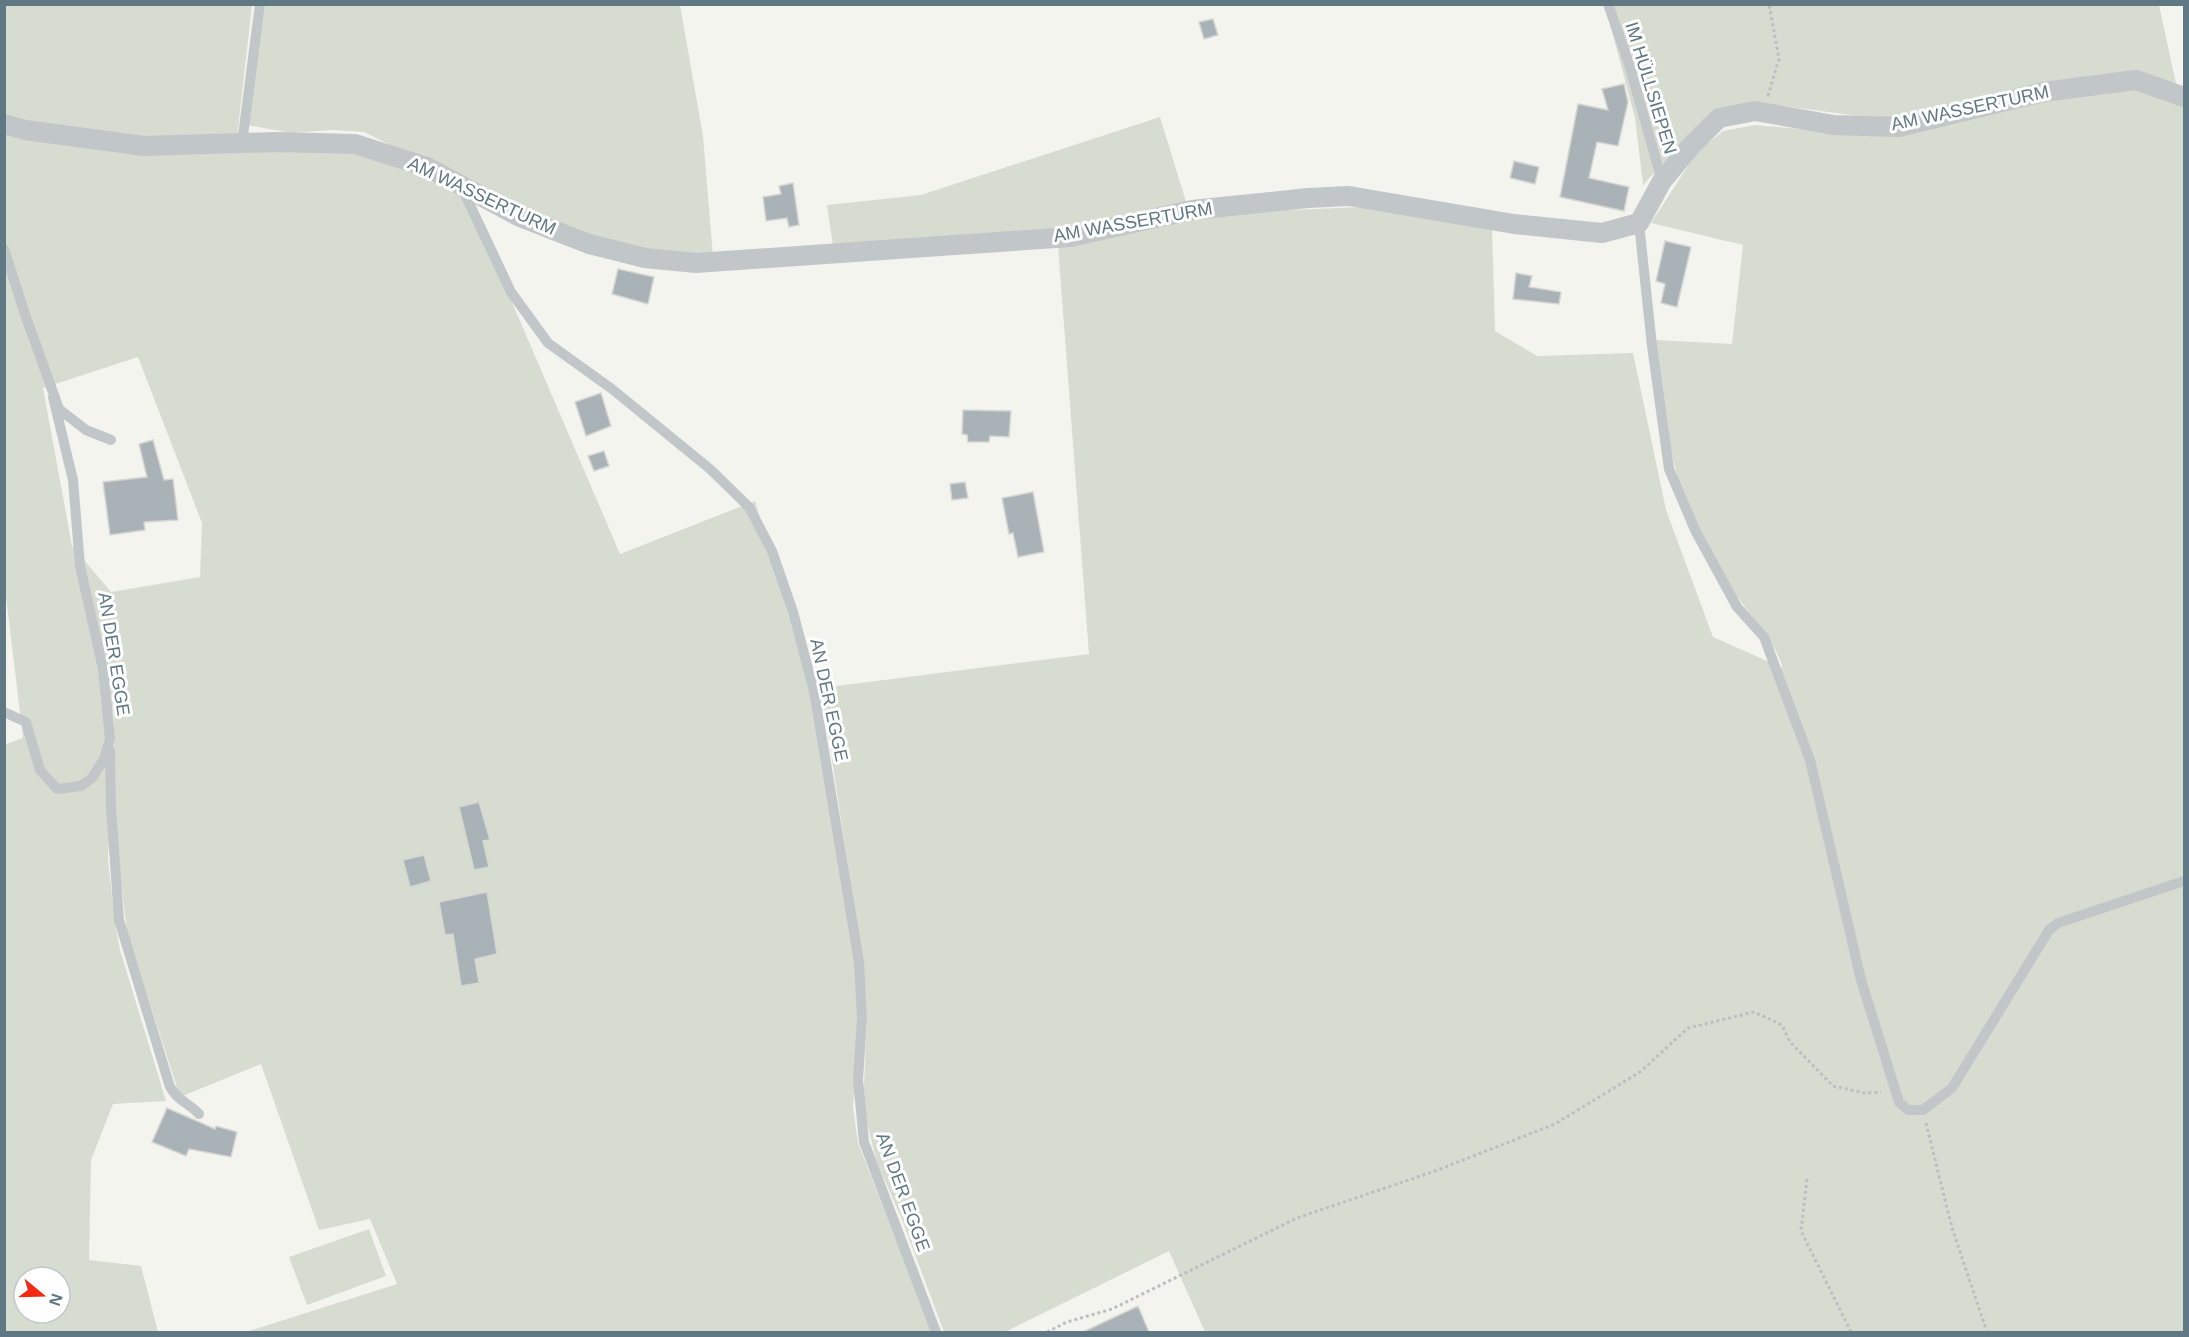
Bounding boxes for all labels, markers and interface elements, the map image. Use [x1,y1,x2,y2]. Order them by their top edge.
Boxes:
street label: IM HÜLLSIEPEN [1621,20,1681,156]
street label: AM WASSERTURM [1889,81,2051,135]
street label: AM WASSERTURM [405,153,559,239]
street label: AM WASSERTURM [1052,198,1214,246]
street label: AN DER EGGE [94,591,134,717]
street label: AN DER EGGE [806,637,852,763]
street label: AN DER EGGE [872,1130,934,1254]
north arrow [12,1265,72,1325]
text: N [46,1291,66,1308]

